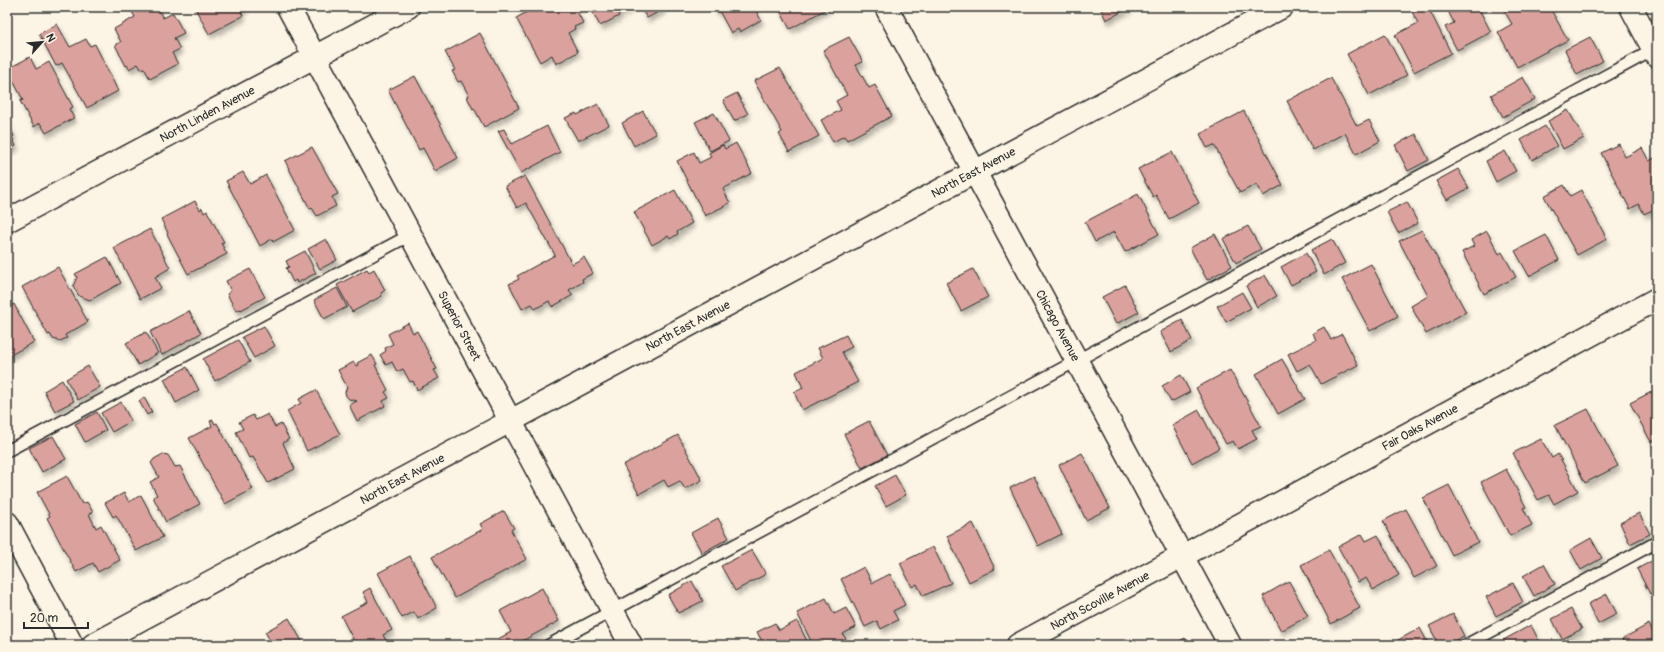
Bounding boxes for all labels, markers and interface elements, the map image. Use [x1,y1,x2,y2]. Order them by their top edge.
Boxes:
north arrow [22,22,62,62]
text: N [43,31,58,44]
street label: North Linden Avenue [157,83,258,146]
street label: North East Avenue [929,144,1018,202]
street label: Chicago Avenue [1032,288,1083,364]
street label: Superior Street [434,289,484,364]
street label: North East Avenue [643,298,733,355]
street label: Fair Oaks Avenue [1379,401,1461,455]
street label: North East Avenue [358,451,447,508]
street label: North Scoville Avenue [1048,568,1152,634]
scale bar [24,604,88,630]
text: 20 m [30,611,59,626]

